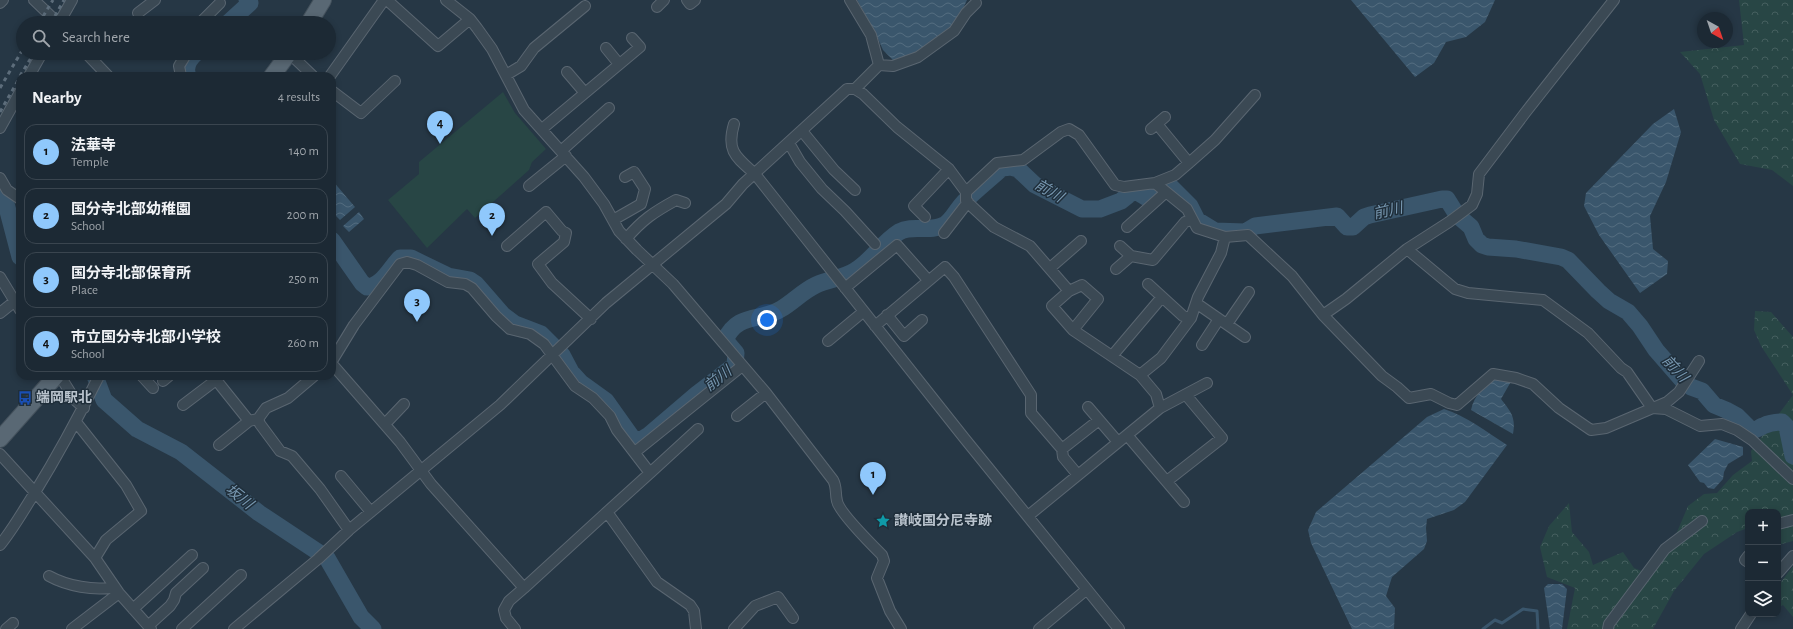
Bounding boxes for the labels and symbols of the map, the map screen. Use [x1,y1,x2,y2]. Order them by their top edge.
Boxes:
north arrow [1697,12,1733,48]
pin: 4 [427,111,453,144]
water label: 前川 [1032,176,1068,206]
water label: 前川 [1371,199,1406,222]
pin: 2 [479,203,505,236]
pin: 3 [404,289,430,322]
your location [757,310,777,330]
water label: 前川 [1659,352,1693,387]
water label: 前川 [701,362,736,394]
bus stop icon: 端岡駅北 [17,390,33,406]
place label: 端岡駅北 [36,390,92,405]
pin: 1 [860,462,886,495]
water label: 坂川 [223,481,258,513]
place icon: 讃岐国分尼寺跡 [875,513,891,529]
place label: 讃岐国分尼寺跡 [894,513,992,528]

